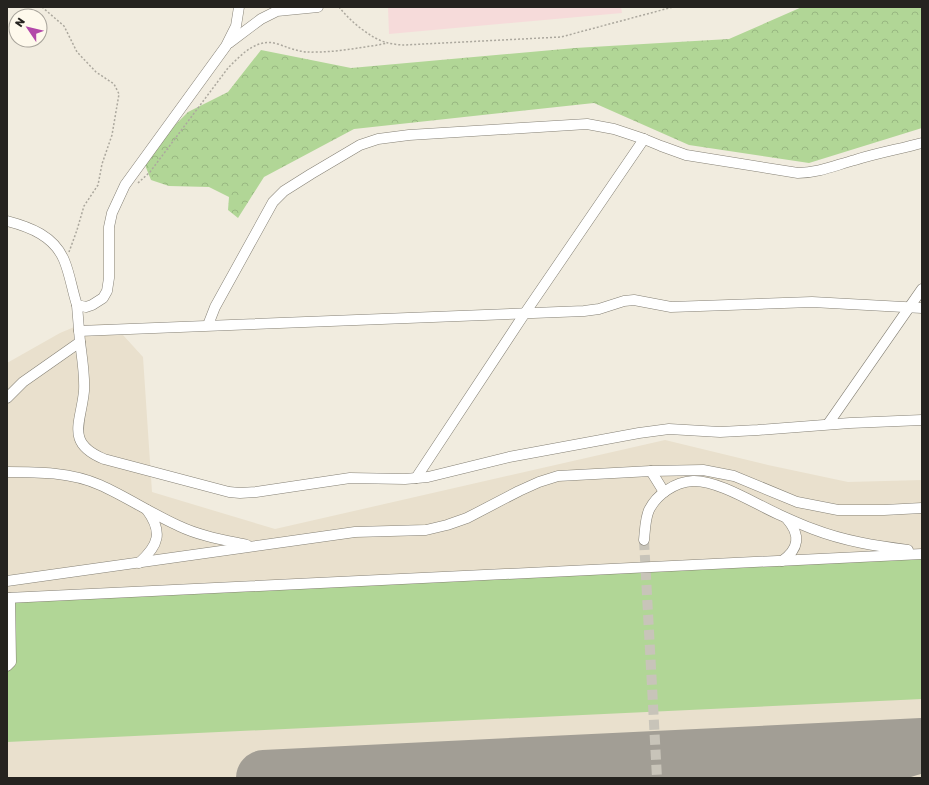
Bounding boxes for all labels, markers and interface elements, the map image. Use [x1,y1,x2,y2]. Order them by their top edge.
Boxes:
north arrow [8,8,48,48]
text: N [12,15,27,29]

